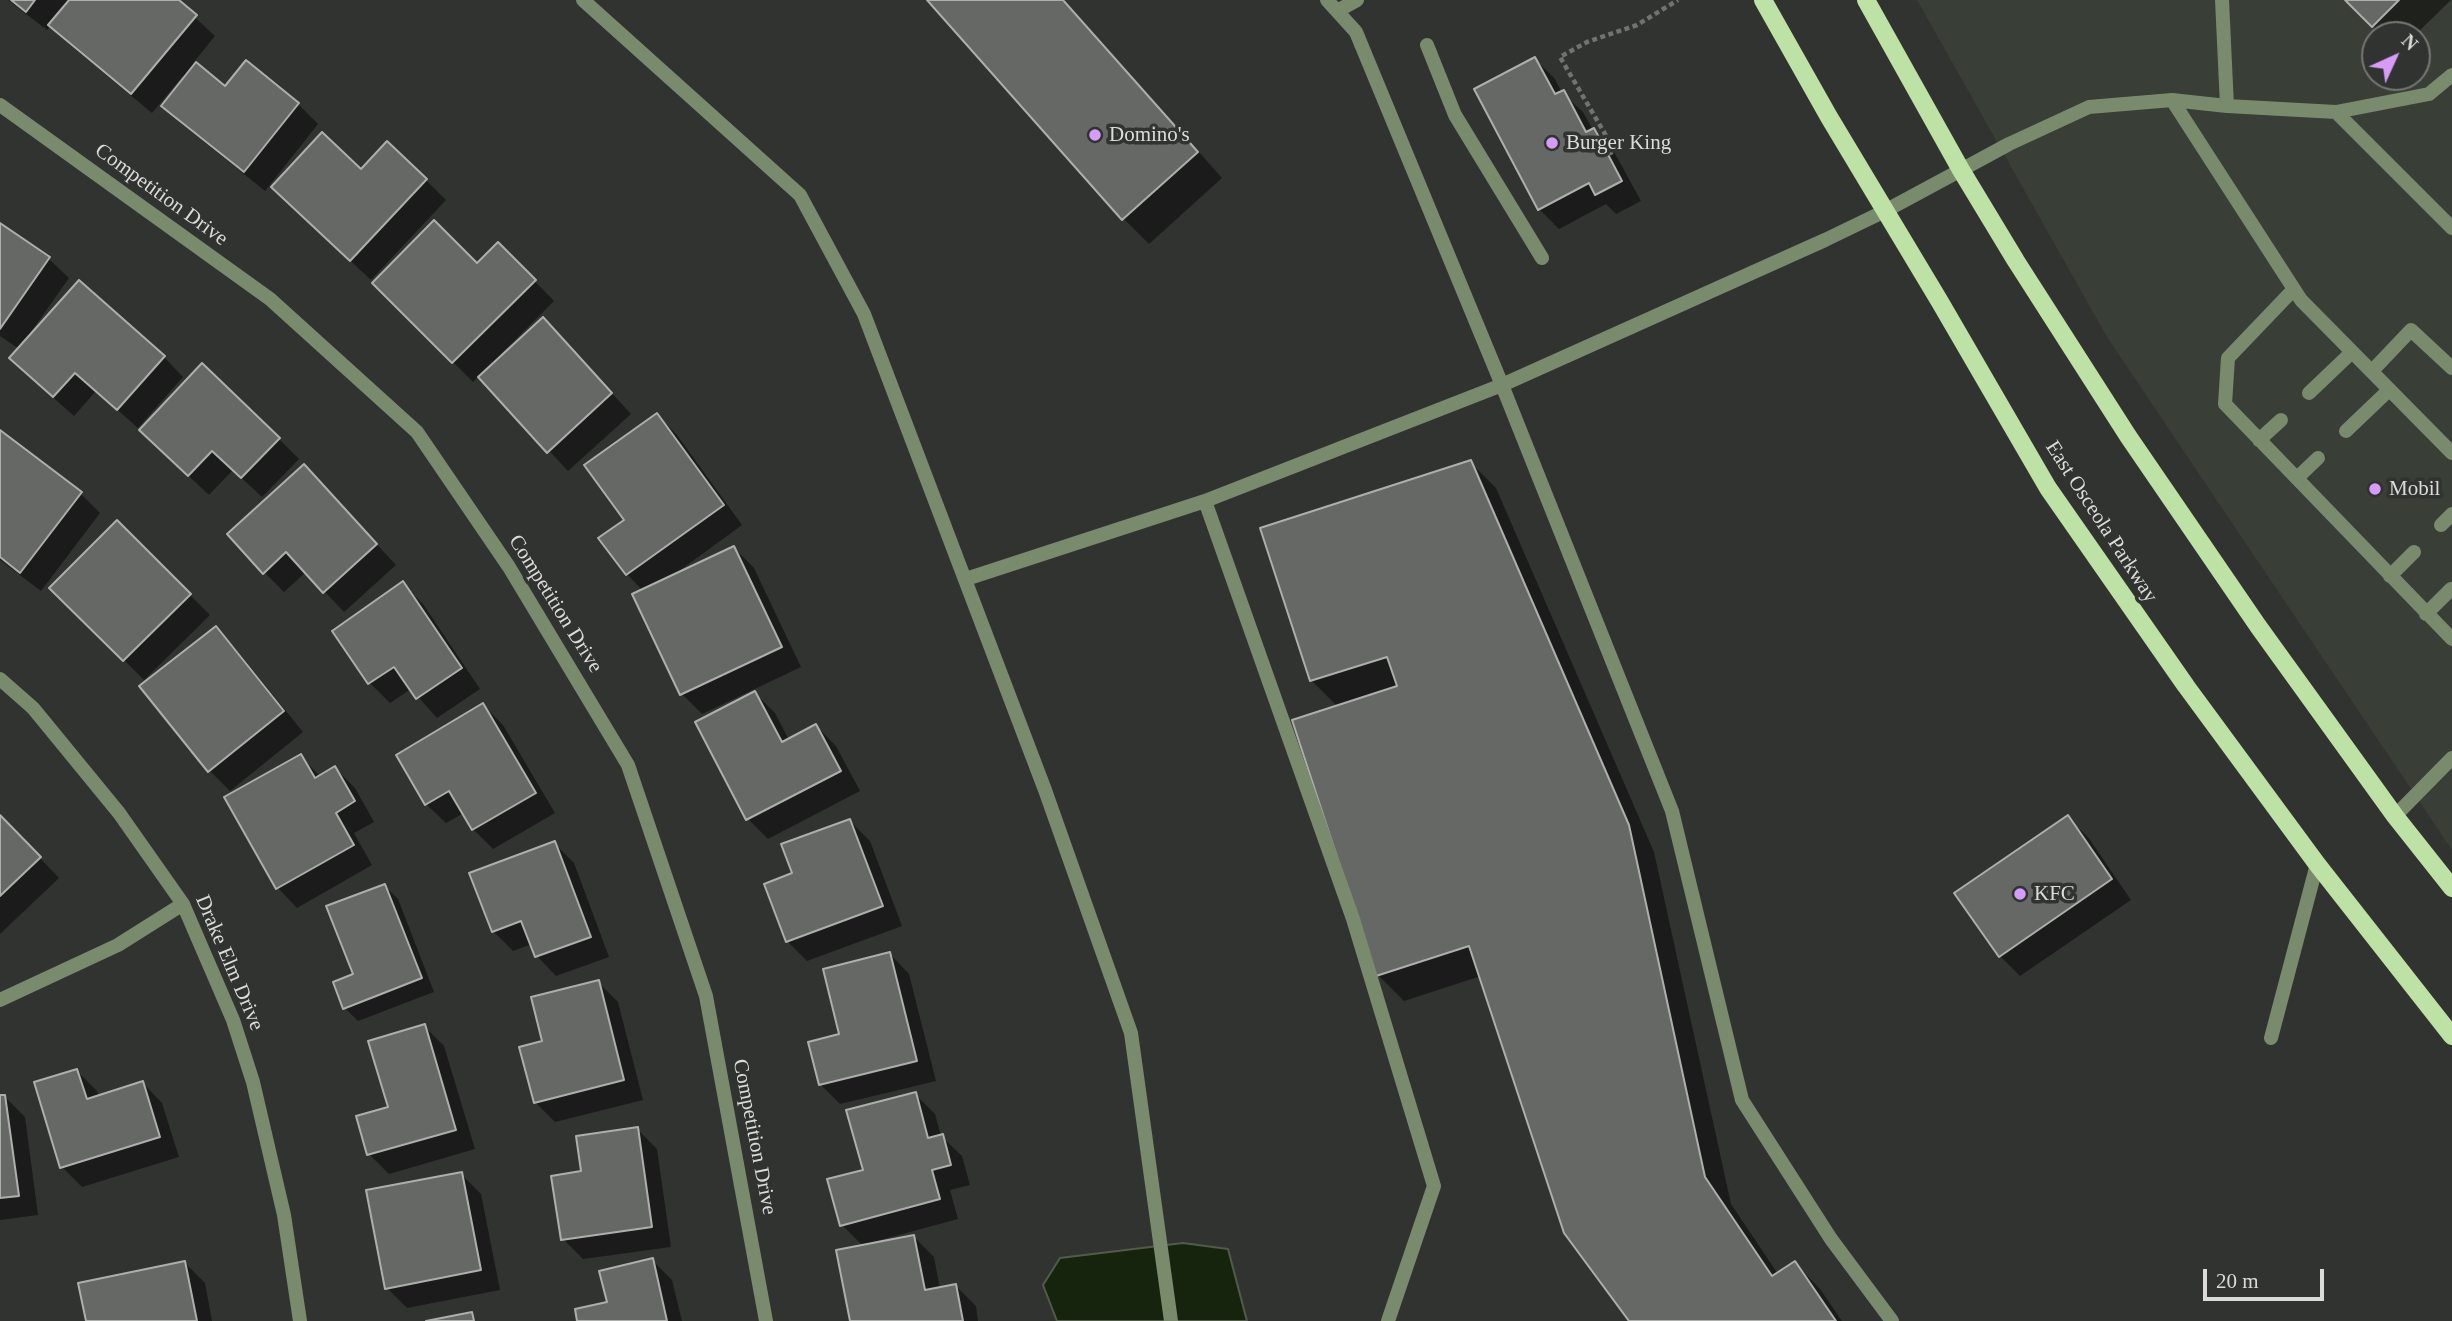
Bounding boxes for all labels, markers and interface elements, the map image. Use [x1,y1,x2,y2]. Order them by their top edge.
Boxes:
north arrow [2361,21,2431,91]
text: N [2398,30,2422,54]
place label: Domino's [1109,122,1190,148]
marker: Domino's [1087,127,1103,143]
place label: Burger King [1566,130,1671,156]
marker: Burger King [1544,135,1560,151]
street label: Competition Drive [90,138,232,252]
street label: East Osceola Parkway [2039,436,2163,608]
place label: Mobil [2389,476,2440,502]
marker: Mobil [2367,481,2383,497]
street label: Competition Drive [502,530,608,678]
place label: KFC [2034,881,2075,907]
marker: KFC [2012,886,2028,902]
street label: Drake Elm Drive [189,892,269,1034]
street label: Competition Drive [727,1057,781,1217]
scale bar [2207,1254,2328,1298]
text: 20 m [2216,1269,2259,1293]

